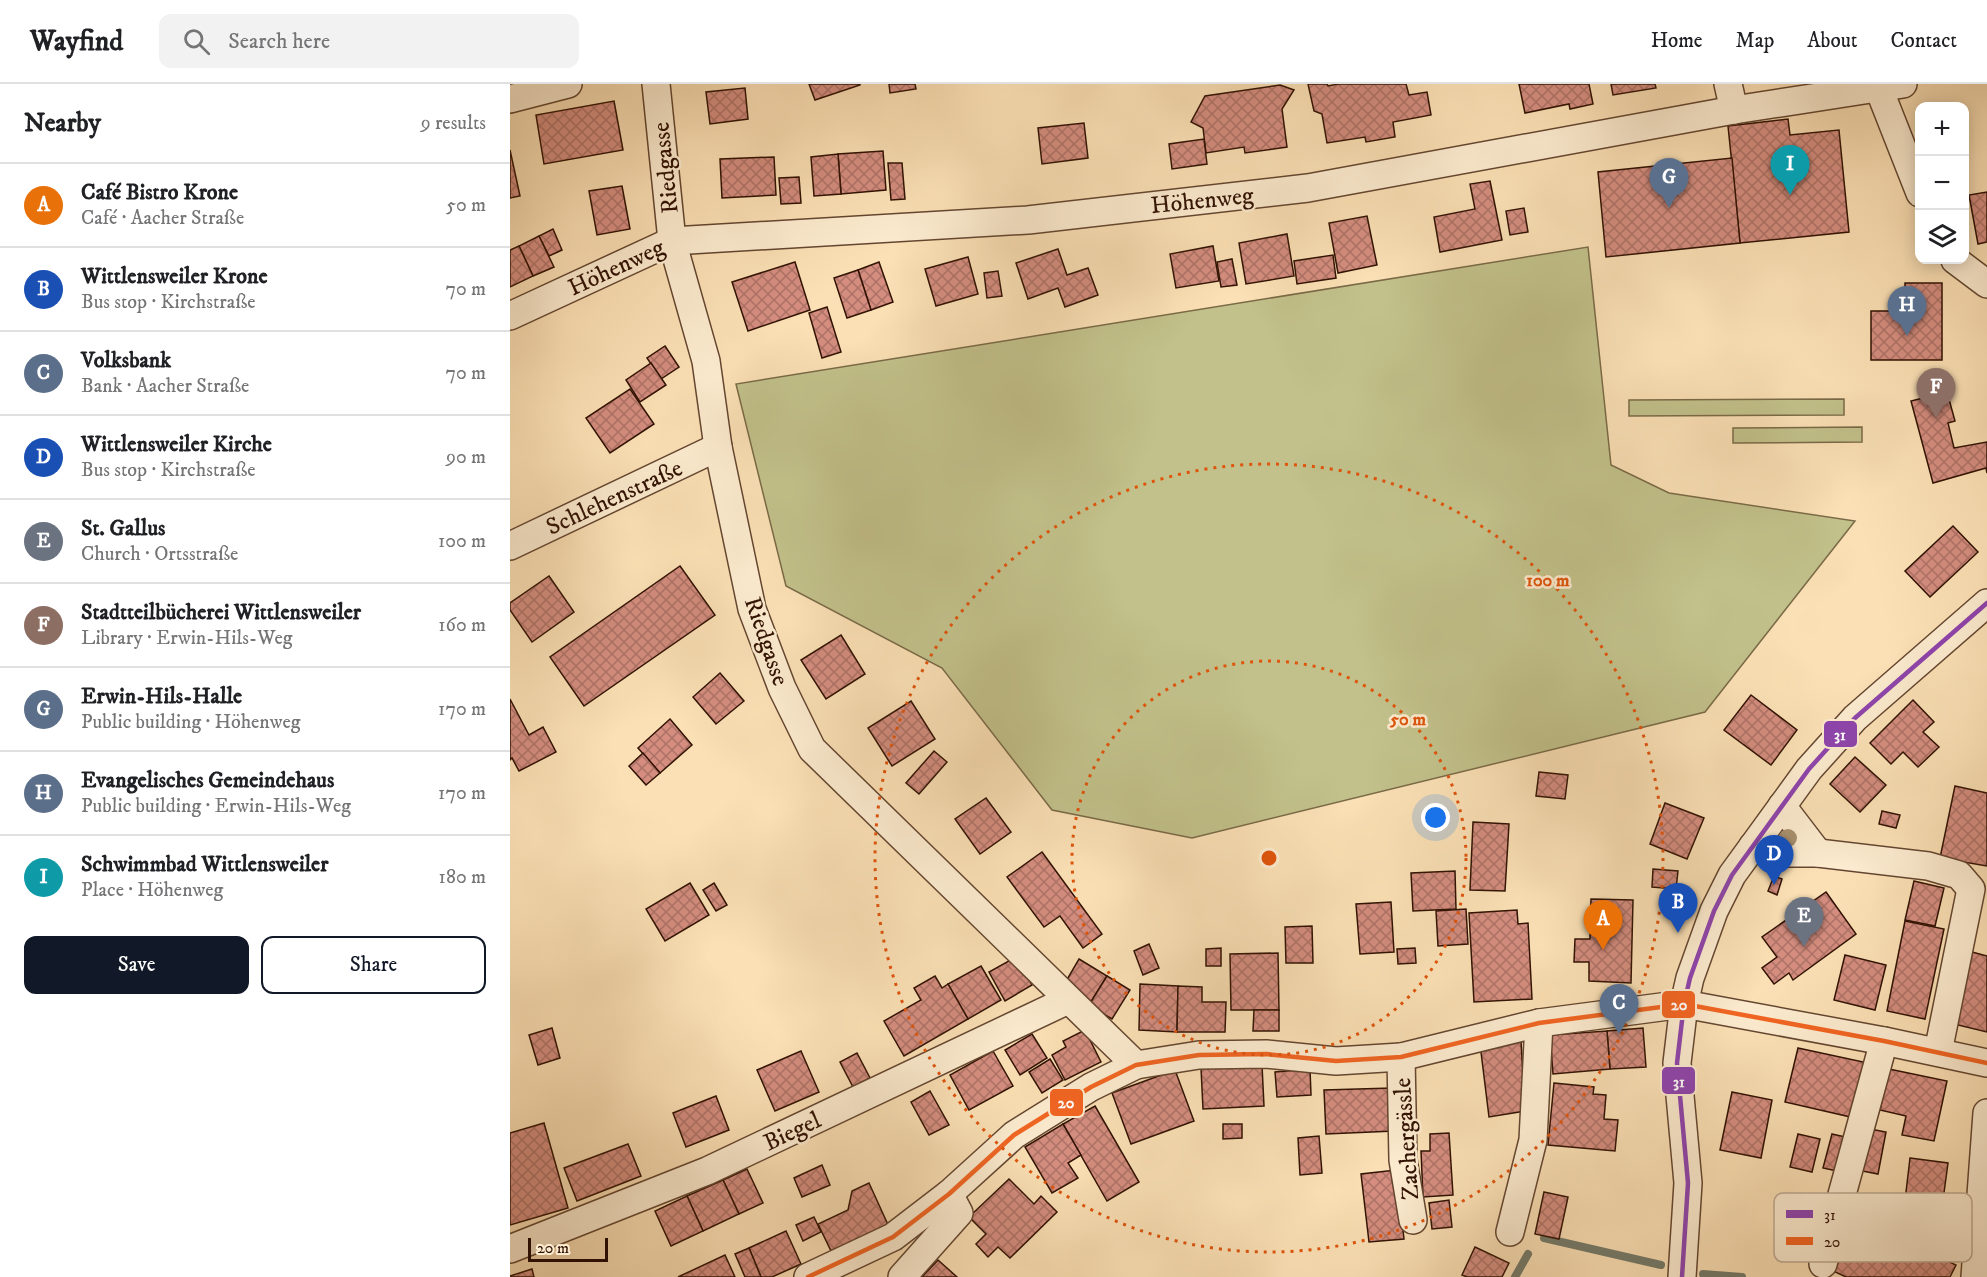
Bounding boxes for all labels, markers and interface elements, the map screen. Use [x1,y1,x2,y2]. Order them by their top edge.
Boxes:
search box [159,14,579,68]
text: Wayfind [30,24,123,59]
icon: search [180,25,213,58]
text: Search here [228,28,330,55]
text: Home [1651,28,1703,54]
text: Map [1736,28,1774,54]
text: About [1807,28,1858,54]
text: Contact [1891,28,1957,54]
map controls [1915,102,1969,264]
button: + [1915,102,1969,156]
text: Nearby [24,107,101,140]
text: 9 results [421,111,486,136]
street label: Riedgasse [646,121,686,215]
pin: I [1770,146,1810,195]
button: − [1915,156,1969,210]
pin: G [1650,158,1688,208]
text: Café Bistro Krone [81,179,238,206]
street label: Höhenweg [1149,181,1255,221]
text: A [37,193,50,218]
text: 50 m [446,193,486,218]
text: Café · Aacher Straße [81,206,244,231]
button: layers [1915,210,1969,264]
street label: Höhenweg [563,232,670,303]
text: Wittlensweiler Krone [81,263,268,290]
text: B [37,277,50,302]
text: 70 m [445,277,486,302]
pin: H [1888,286,1926,336]
text: Bus stop · Kirchstraße [81,290,256,315]
text: Volksbank [81,347,171,374]
text: C [37,361,50,386]
text: 70 m [445,361,486,386]
pin: F [1916,368,1956,418]
text: Bank · Aacher Straße [81,374,249,399]
text: Wittlensweiler Kirche [81,431,272,458]
text: D [36,445,51,470]
text: 90 m [446,445,486,470]
street label: Schlehenstraße [542,453,687,543]
text: Bus stop · Kirchstraße [81,458,256,483]
text: St. Gallus [81,515,165,542]
text: E [36,529,51,554]
text: 100 m [438,529,486,554]
text: Church · Ortsstraße [81,542,238,567]
text: 100 m [1526,570,1570,592]
street label: Riedgasse [737,593,795,690]
text: Stadtteilbücherei Wittlensweiler [81,599,361,626]
text: F [37,613,50,638]
text: 160 m [438,613,486,638]
text: Library · Erwin-Hils-Weg [81,626,293,651]
text: Erwin-Hils-Halle [81,683,242,710]
text: G [37,697,50,722]
text: 170 m [438,697,486,722]
text: 50 m [1389,709,1426,731]
text: Public building · Höhenweg [81,710,300,735]
line badge: 31 [1823,720,1858,748]
text: 31 [1834,725,1846,745]
text: Evangelisches Gemeindehaus [81,767,334,794]
text: H [35,781,52,806]
text: 170 m [438,781,486,806]
text: Public building · Erwin-Hils-Weg [81,794,351,819]
your location [1421,803,1450,832]
pin: D [1754,836,1794,885]
centre of rings [1259,848,1279,868]
text: Schwimmbad Wittlensweiler [81,851,328,878]
text: I [39,865,48,890]
text: 180 m [439,865,486,890]
text: Place · Höhenweg [81,878,223,903]
pin: B [1658,884,1698,933]
pin: E [1784,898,1824,947]
pin: A [1584,900,1622,950]
button: Save [24,936,249,994]
button: Share [261,936,486,994]
pin: C [1600,984,1638,1034]
line badge: 20 [1661,990,1696,1019]
text: 20 [1671,995,1688,1015]
line badge: 31 [1661,1066,1696,1095]
text: 31 [1673,1072,1685,1092]
street label: Zachergässle [1388,1077,1426,1201]
line badge: 20 [1049,1088,1084,1117]
text: 20 [1058,1093,1075,1113]
street label: Biegel [759,1105,827,1158]
legend [1774,1193,1972,1262]
text: 31 [1824,1205,1836,1225]
text: 20 [1824,1232,1840,1252]
scale bar [528,1235,608,1262]
text: 20 m [537,1238,569,1258]

